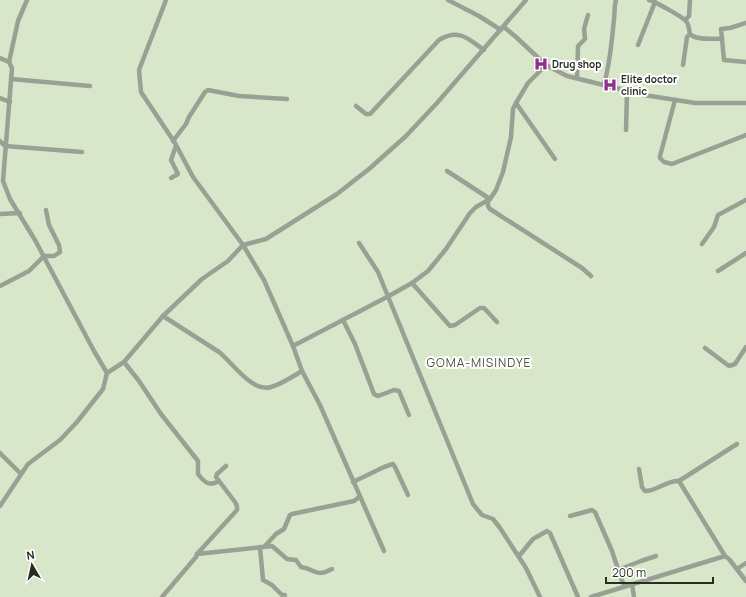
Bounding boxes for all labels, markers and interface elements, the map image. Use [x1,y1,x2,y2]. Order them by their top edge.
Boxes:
hospital icon: Drug shop [533,56,549,72]
place label: Drug shop [552,57,601,71]
place label: Elite doctor clinic [621,72,677,98]
hospital icon: Elite doctor clinic [602,77,618,93]
district label: GOMA-MISINDYE [427,354,531,371]
north arrow [12,545,52,585]
text: N [25,547,36,563]
scale bar [606,559,713,585]
text: 200 m [612,564,646,581]

